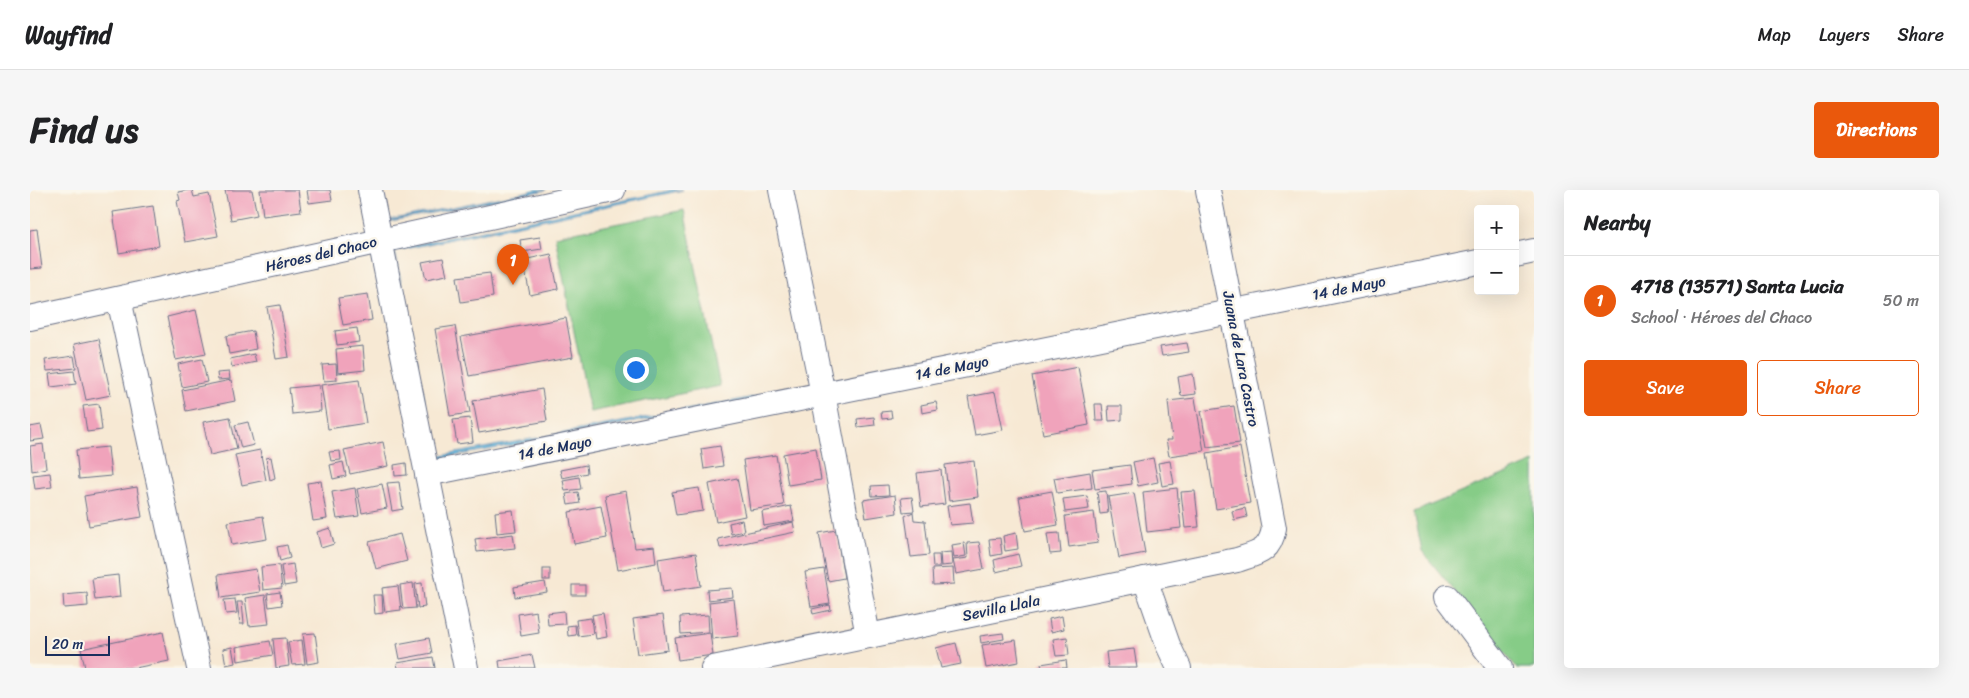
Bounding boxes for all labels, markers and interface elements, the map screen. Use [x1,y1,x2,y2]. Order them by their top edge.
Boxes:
text: Wayfind [25,14,111,56]
text: Map [1758,19,1791,51]
text: Layers [1819,19,1870,51]
text: Share [1898,19,1944,51]
text: Find us [30,99,138,161]
button: Directions [1814,102,1939,158]
text: Nearby [1584,204,1650,242]
map controls [1474,205,1519,295]
button: + [1474,205,1519,250]
street label: Héroes del Chaco [263,228,380,279]
pin: 1 [497,244,529,285]
button: − [1474,250,1519,295]
street label: 14 de Mayo [1310,268,1388,308]
text: 4718 (13571) Santa Lucia [1631,270,1844,303]
text: 1 [1597,286,1603,315]
text: 50 m [1883,286,1919,315]
street label: Juana de Lara Castro [1215,288,1267,429]
text: School · Héroes del Chaco [1631,303,1812,332]
street label: 14 de Mayo [913,348,991,388]
your location [623,357,649,383]
button: Save [1584,360,1747,416]
button: Share [1757,360,1919,416]
street label: 14 de Mayo [516,428,594,468]
street label: Sevilla Llala [960,587,1043,629]
text: 20 m [52,632,83,657]
scale bar [45,633,110,656]

